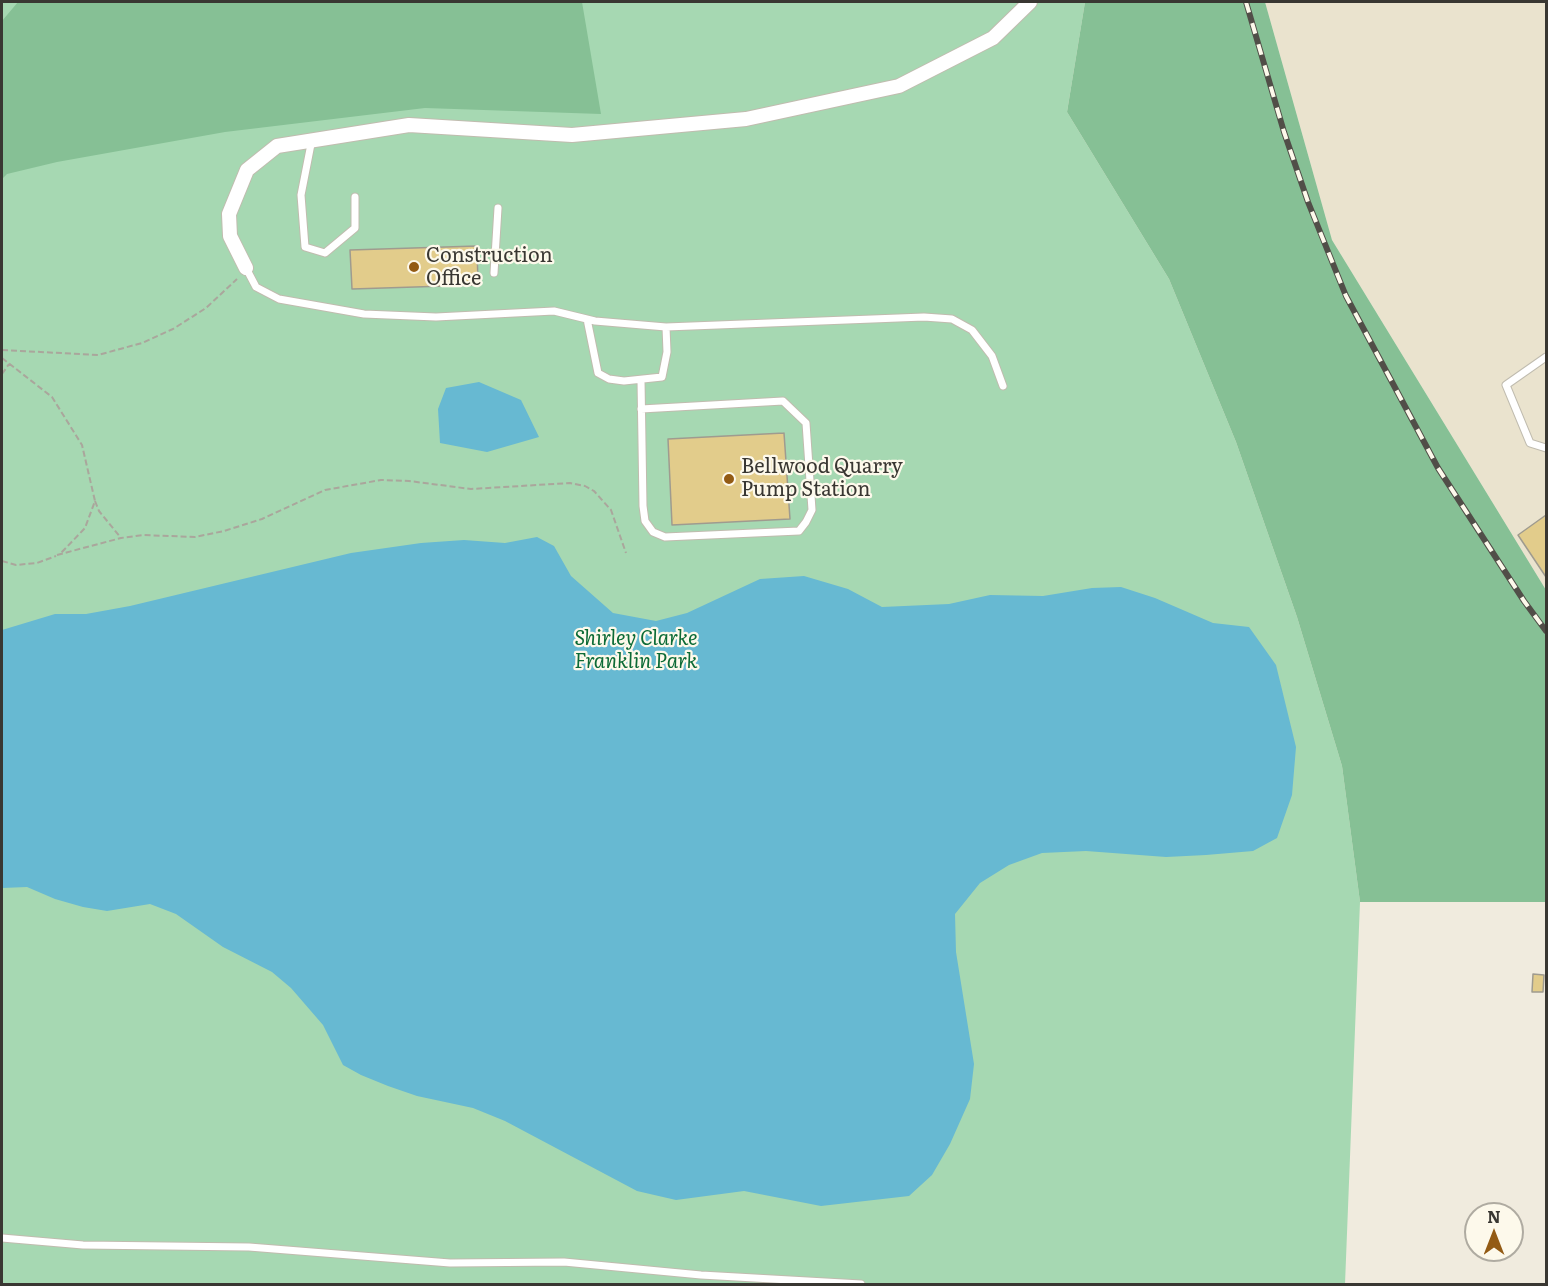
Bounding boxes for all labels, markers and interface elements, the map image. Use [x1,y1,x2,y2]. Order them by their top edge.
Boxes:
place label: Construction Office [426,244,553,291]
marker: Construction Office [407,260,421,274]
place label: Bellwood Quarry Pump Station [741,455,903,502]
marker: Bellwood Quarry Pump Station [722,472,736,486]
park label: Shirley Clarke Franklin Park [574,627,698,674]
north arrow [1464,1202,1524,1262]
text: N [1487,1204,1501,1228]

